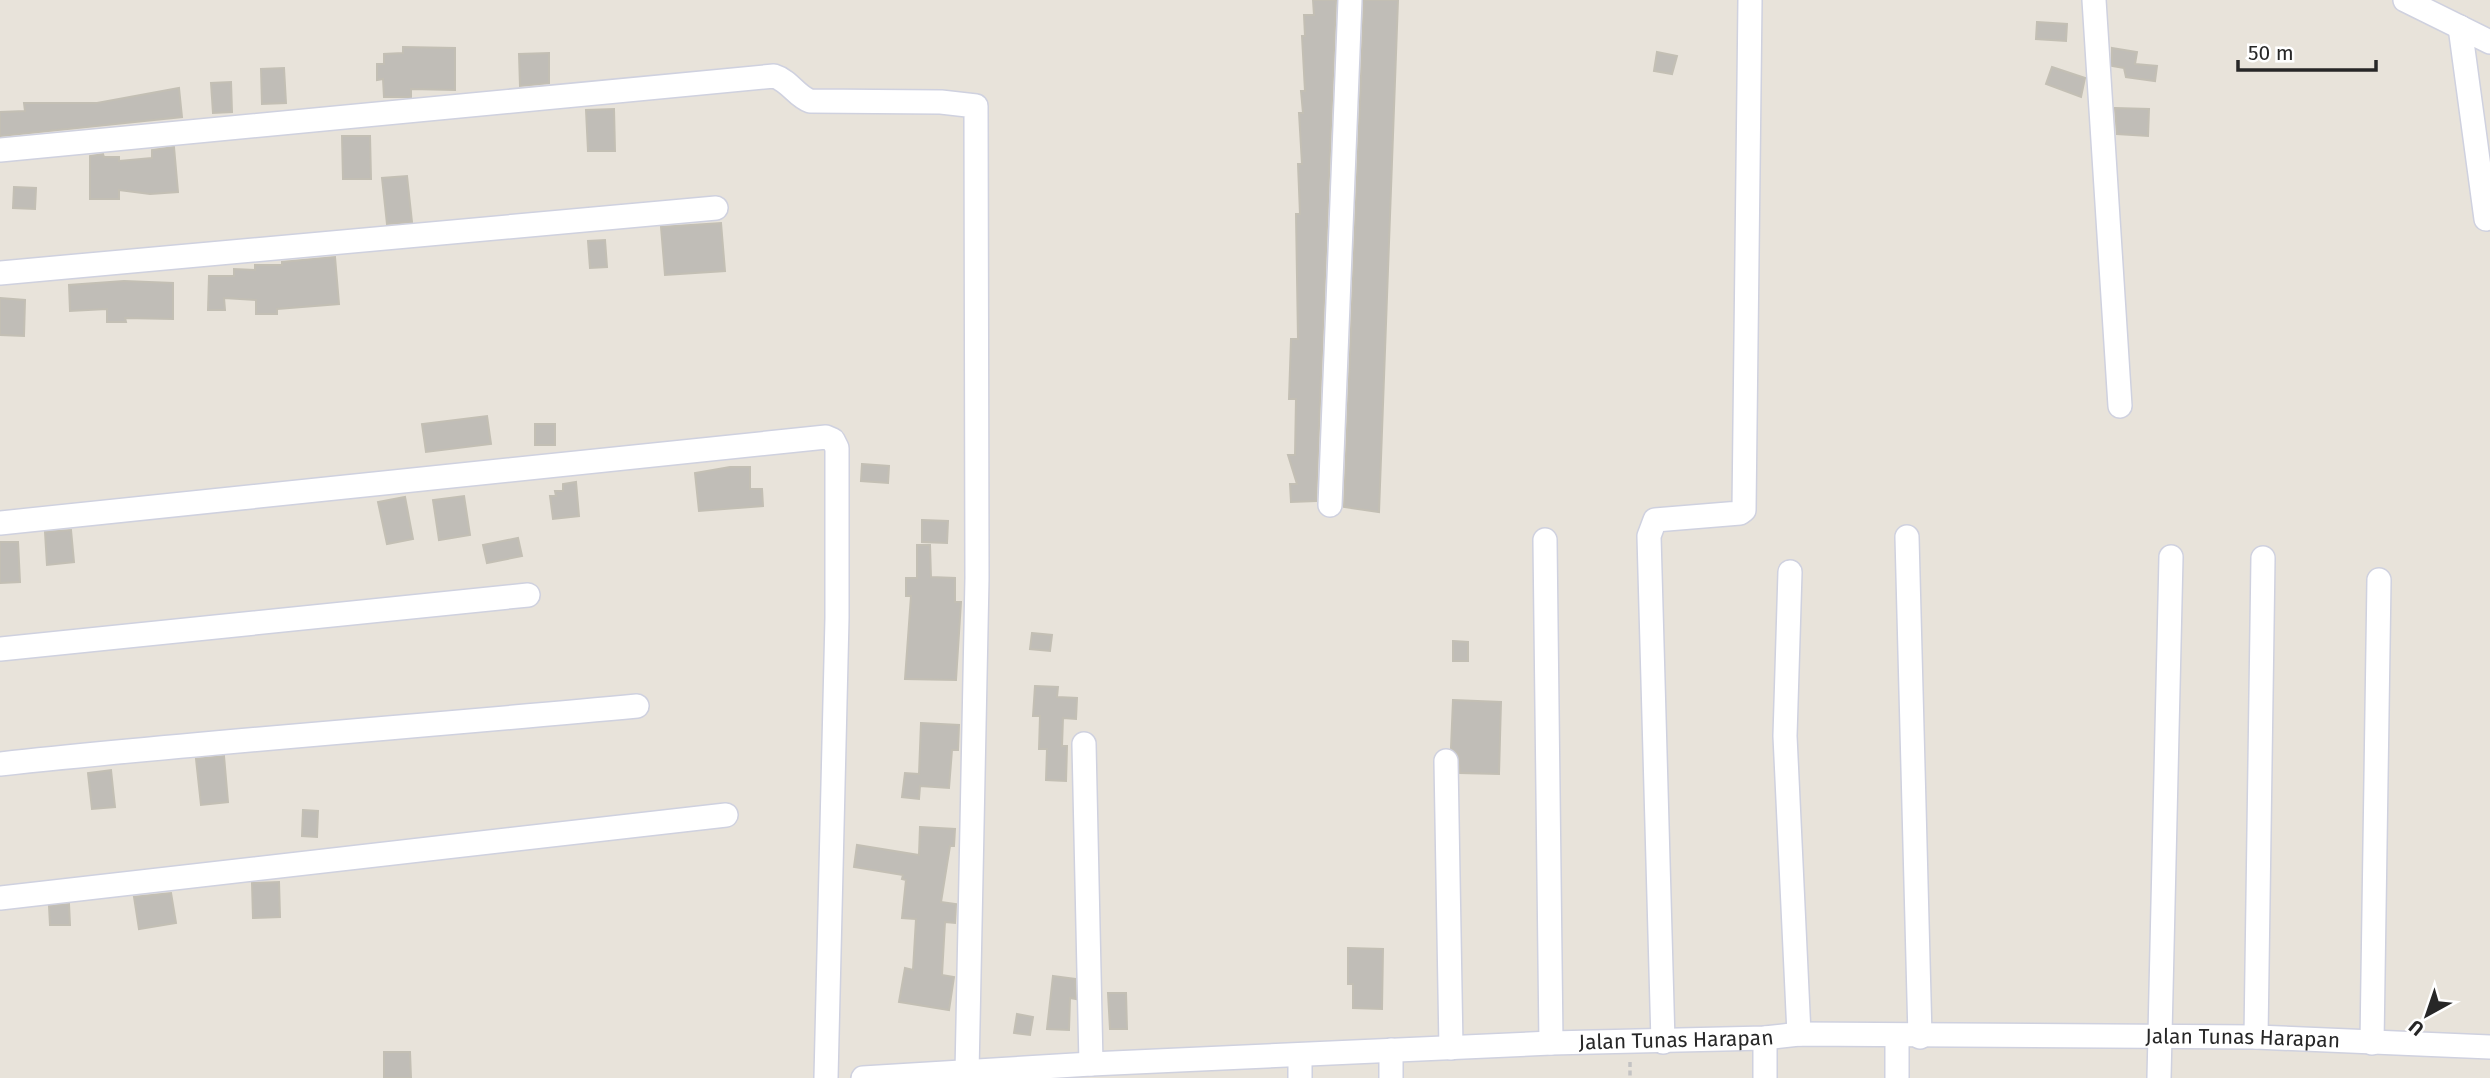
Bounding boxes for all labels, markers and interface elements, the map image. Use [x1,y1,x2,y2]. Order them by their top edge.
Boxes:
scale bar [2238,28,2376,72]
text: 50 m [2248,40,2294,66]
north arrow [2392,980,2462,1050]
text: U [2404,1015,2429,1040]
street label: Jalan Tunas Harapan [2145,1023,2341,1054]
street label: Jalan Tunas Harapan [1578,1024,1775,1055]

